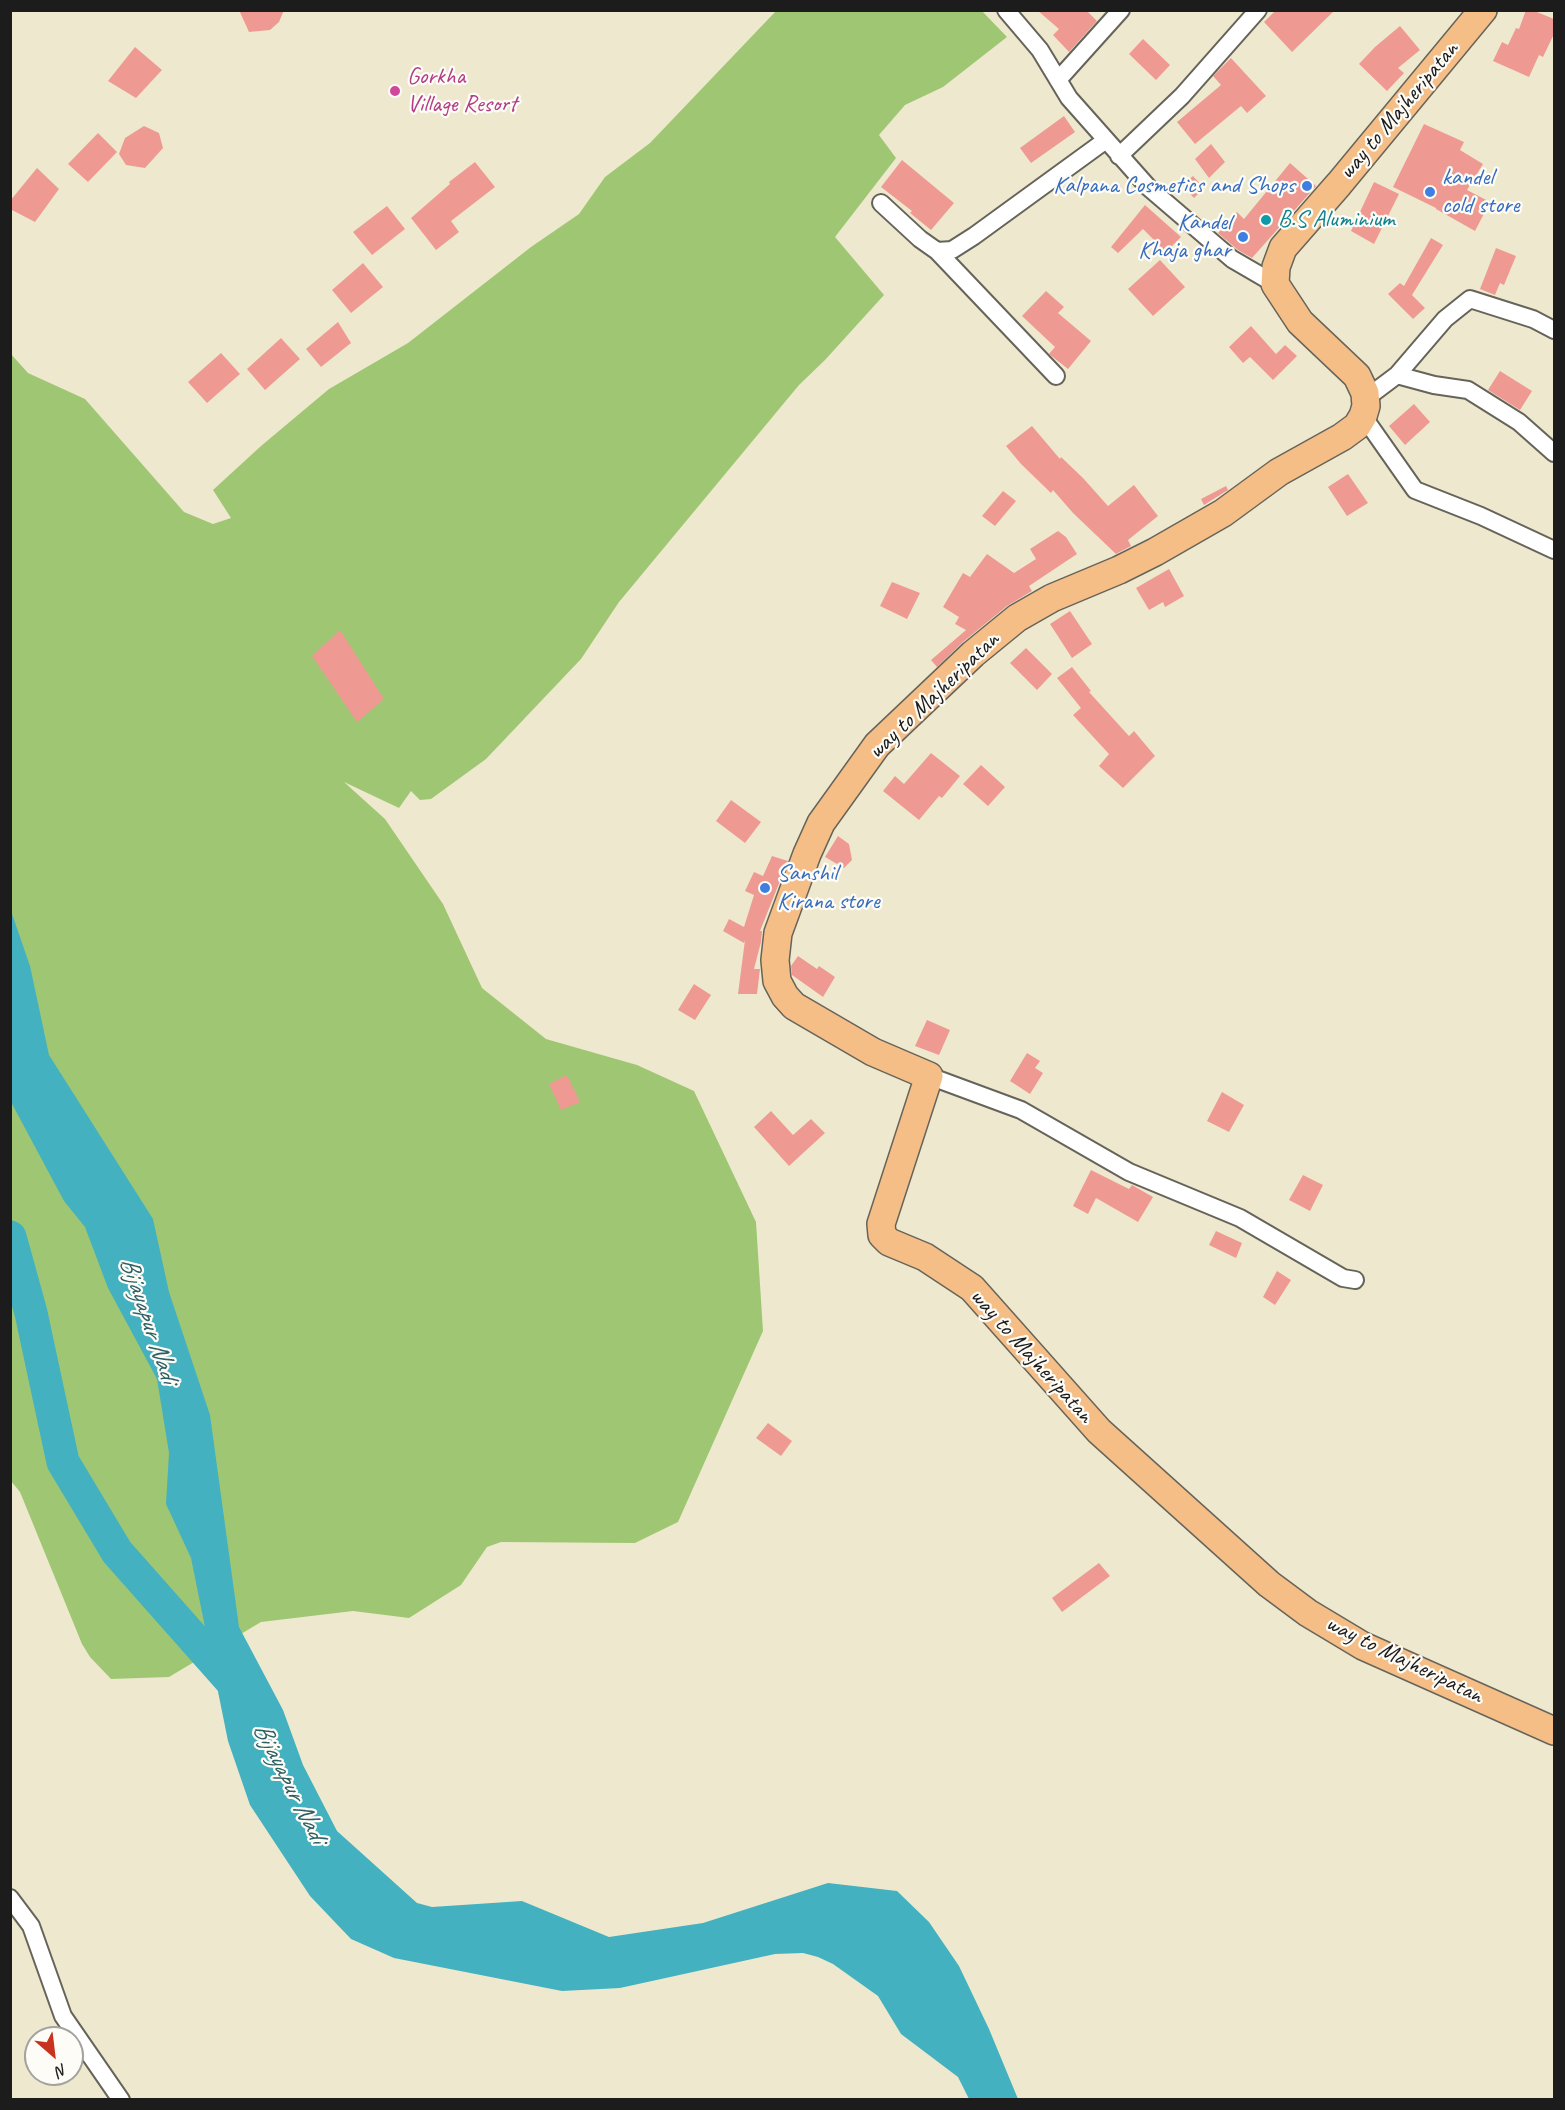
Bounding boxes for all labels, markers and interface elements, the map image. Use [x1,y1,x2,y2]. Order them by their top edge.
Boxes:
street label: way to Majheripatan [1333,36,1465,186]
place label: Gorkha Village Resort [407,63,517,119]
marker: Gorkha Village Resort [388,84,402,98]
place label: kandel cold store [1442,164,1519,220]
place label: Kalpana Cosmetics and Shops [1053,172,1295,200]
marker: Kalpana Cosmetics and Shops [1300,179,1314,193]
marker: kandel cold store [1423,185,1437,199]
place label: B.S Aluminium [1278,206,1394,234]
place label: Kandel Khaja ghar [1138,209,1231,265]
marker: B.S Aluminium [1259,213,1273,227]
marker: Kandel Khaja ghar [1236,230,1250,244]
street label: way to Majheripatan [862,626,1006,766]
place label: Sanshil Kirana store [777,860,879,916]
marker: Sanshil Kirana store [758,881,772,895]
water label: Bijayapur Nadi [112,1253,184,1387]
street label: way to Majheripatan [963,1283,1099,1429]
street label: way to Majheripatan [1321,1609,1487,1711]
water label: Bijayapur Nadi [245,1718,333,1848]
north arrow [24,2026,84,2086]
text: N [52,2059,71,2081]

